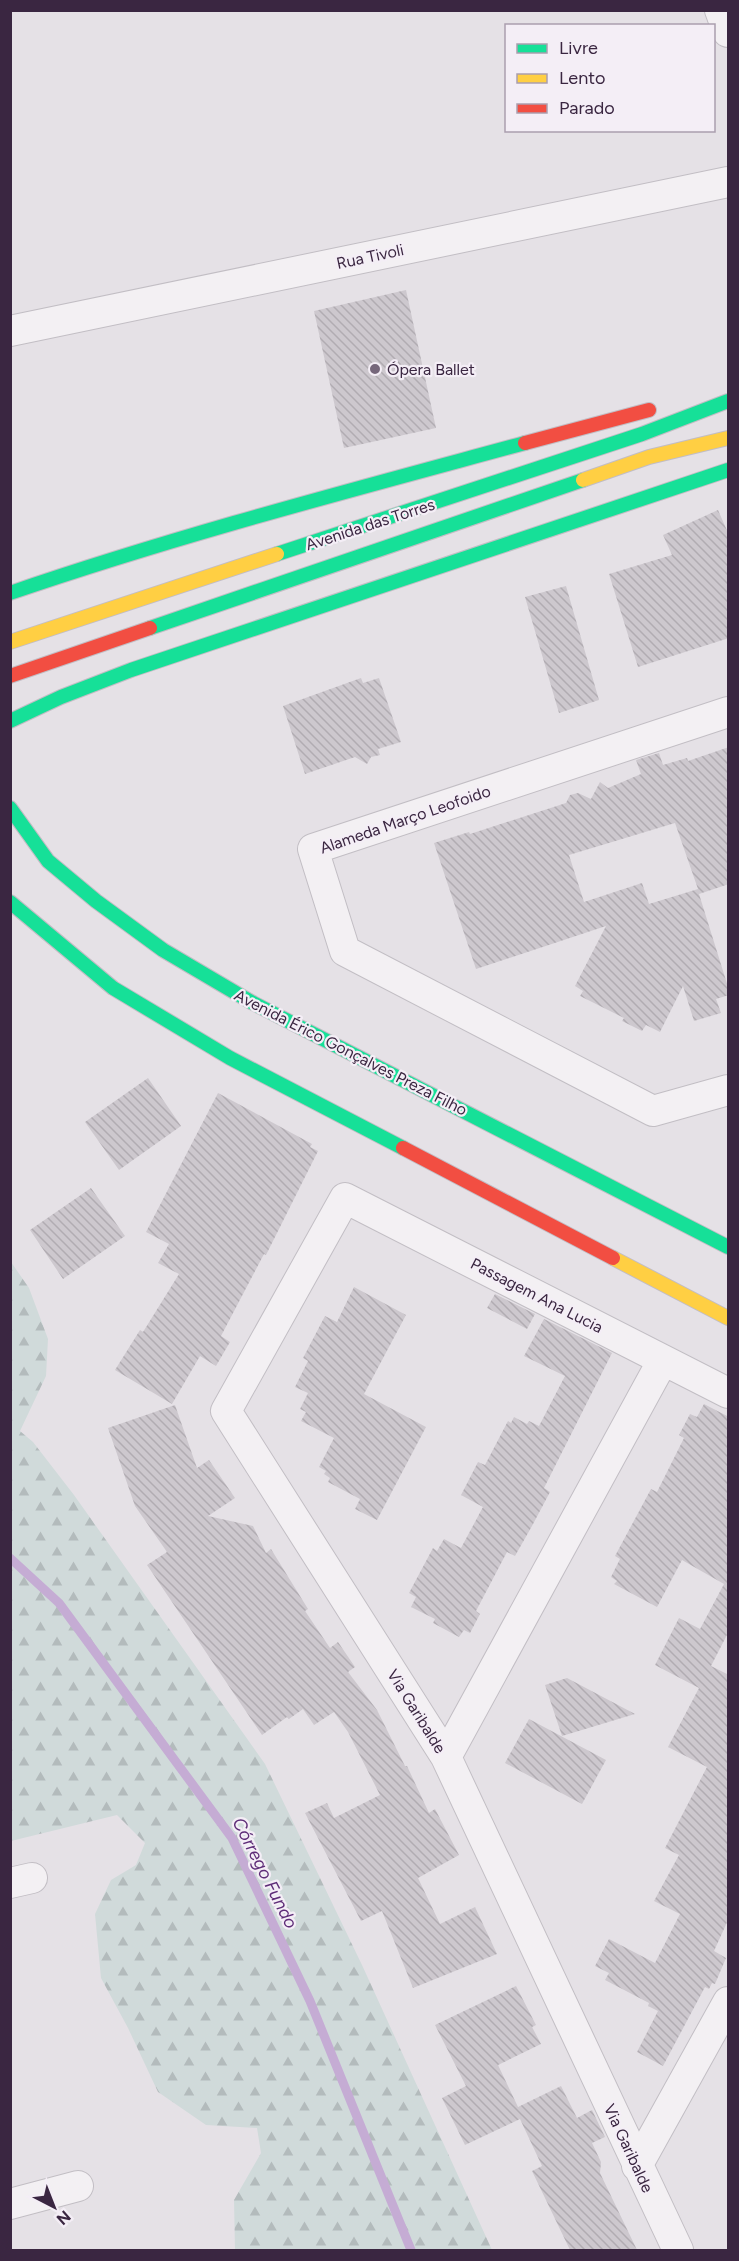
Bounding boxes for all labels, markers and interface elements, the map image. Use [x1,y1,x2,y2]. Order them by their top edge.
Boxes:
legend [505,24,715,132]
text: Livre [559,37,598,59]
text: Lento [559,67,605,89]
text: Parado [559,97,615,119]
street label: Rua Tivoli [335,240,405,273]
place label: Ópera Ballet [387,360,475,379]
marker: Ópera Ballet [368,362,382,376]
street label: Avenida das Torres [303,495,437,554]
street label: Alameda Março Leofoido [317,781,493,858]
street label: Avenida Érico Gonçalves Preza Filho [231,985,470,1120]
street label: Passagem Ana Lucia [468,1254,606,1337]
street label: Via Garibalde [383,1666,450,1757]
water label: Córrego Fundo [228,1814,302,1932]
street label: Via Garibalde [600,2101,657,2196]
north arrow [24,2177,84,2237]
text: N [53,2207,75,2229]

